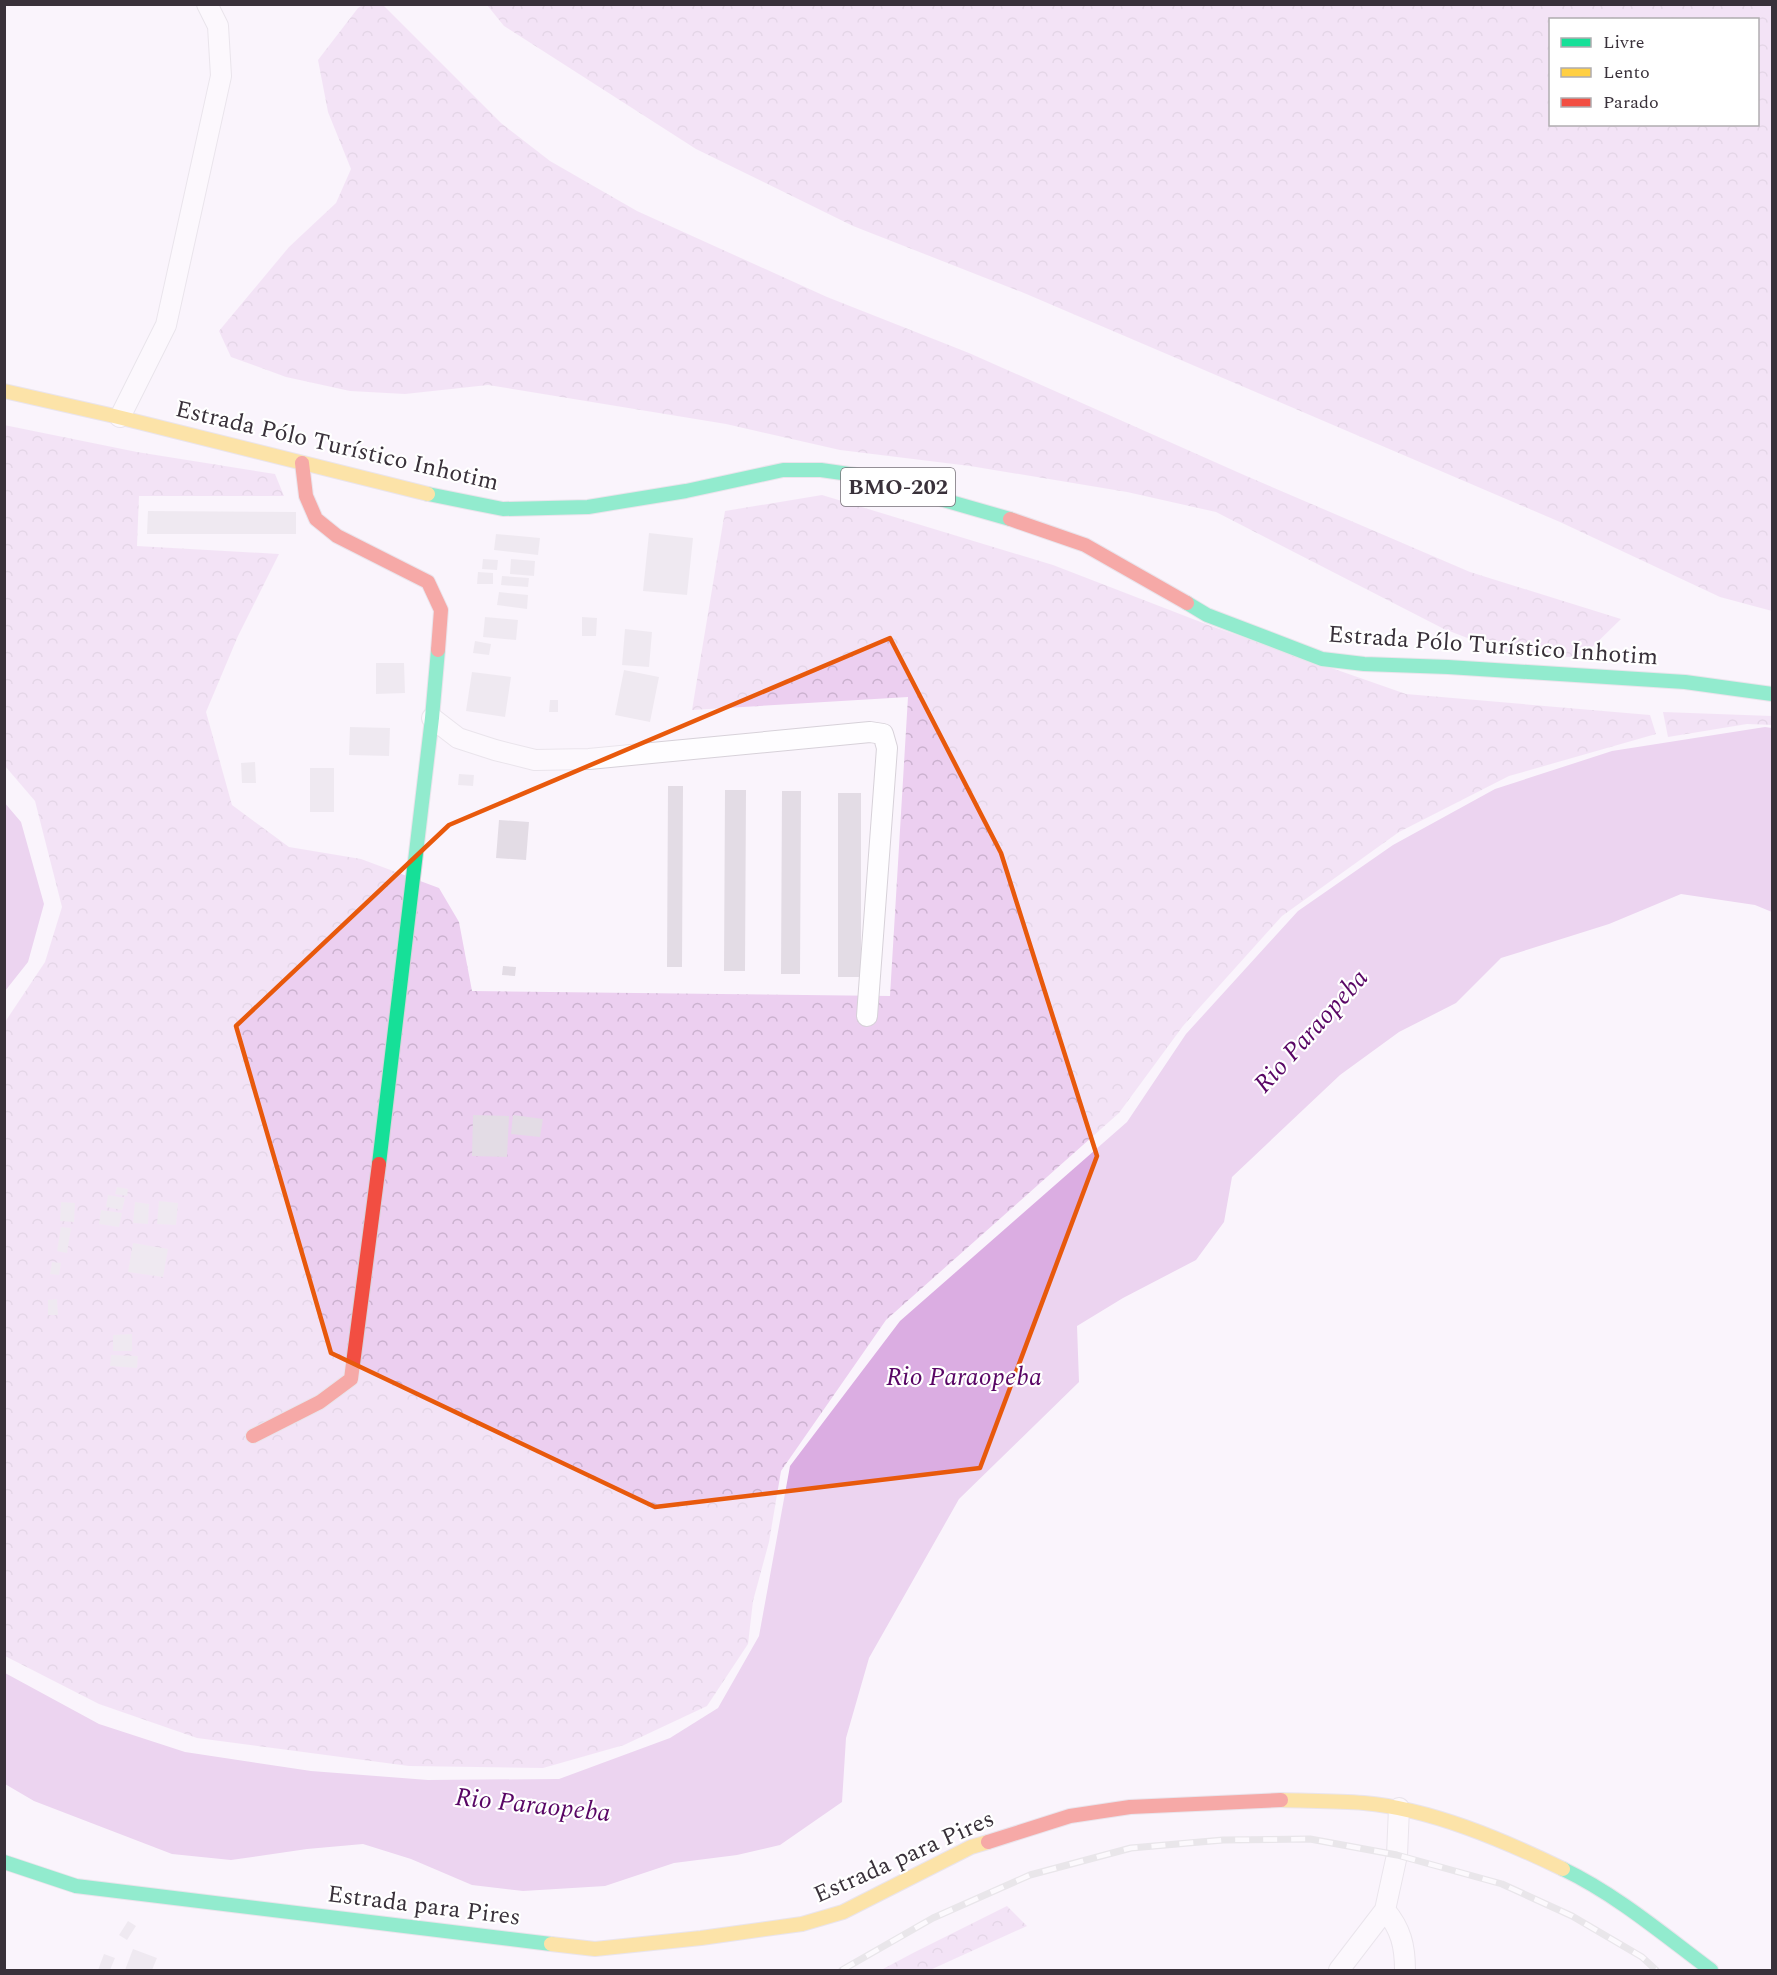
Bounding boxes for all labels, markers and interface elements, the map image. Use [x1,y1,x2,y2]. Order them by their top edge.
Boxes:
legend [1549,18,1759,126]
text: Livre [1603,29,1645,56]
text: Lento [1603,59,1650,86]
text: Parado [1603,89,1659,116]
street label: Estrada Pólo Turístico Inhotim [172,391,502,501]
road number: BMO-202 [841,468,955,506]
street label: Estrada Pólo Turístico Inhotim [1327,617,1659,675]
water label: Rio Paraopeba [1244,960,1378,1102]
water label: Rio Paraopeba [886,1357,1042,1397]
water label: Rio Paraopeba [453,1777,613,1833]
street label: Estrada para Pires [808,1801,1000,1913]
street label: Estrada para Pires [325,1876,523,1936]

